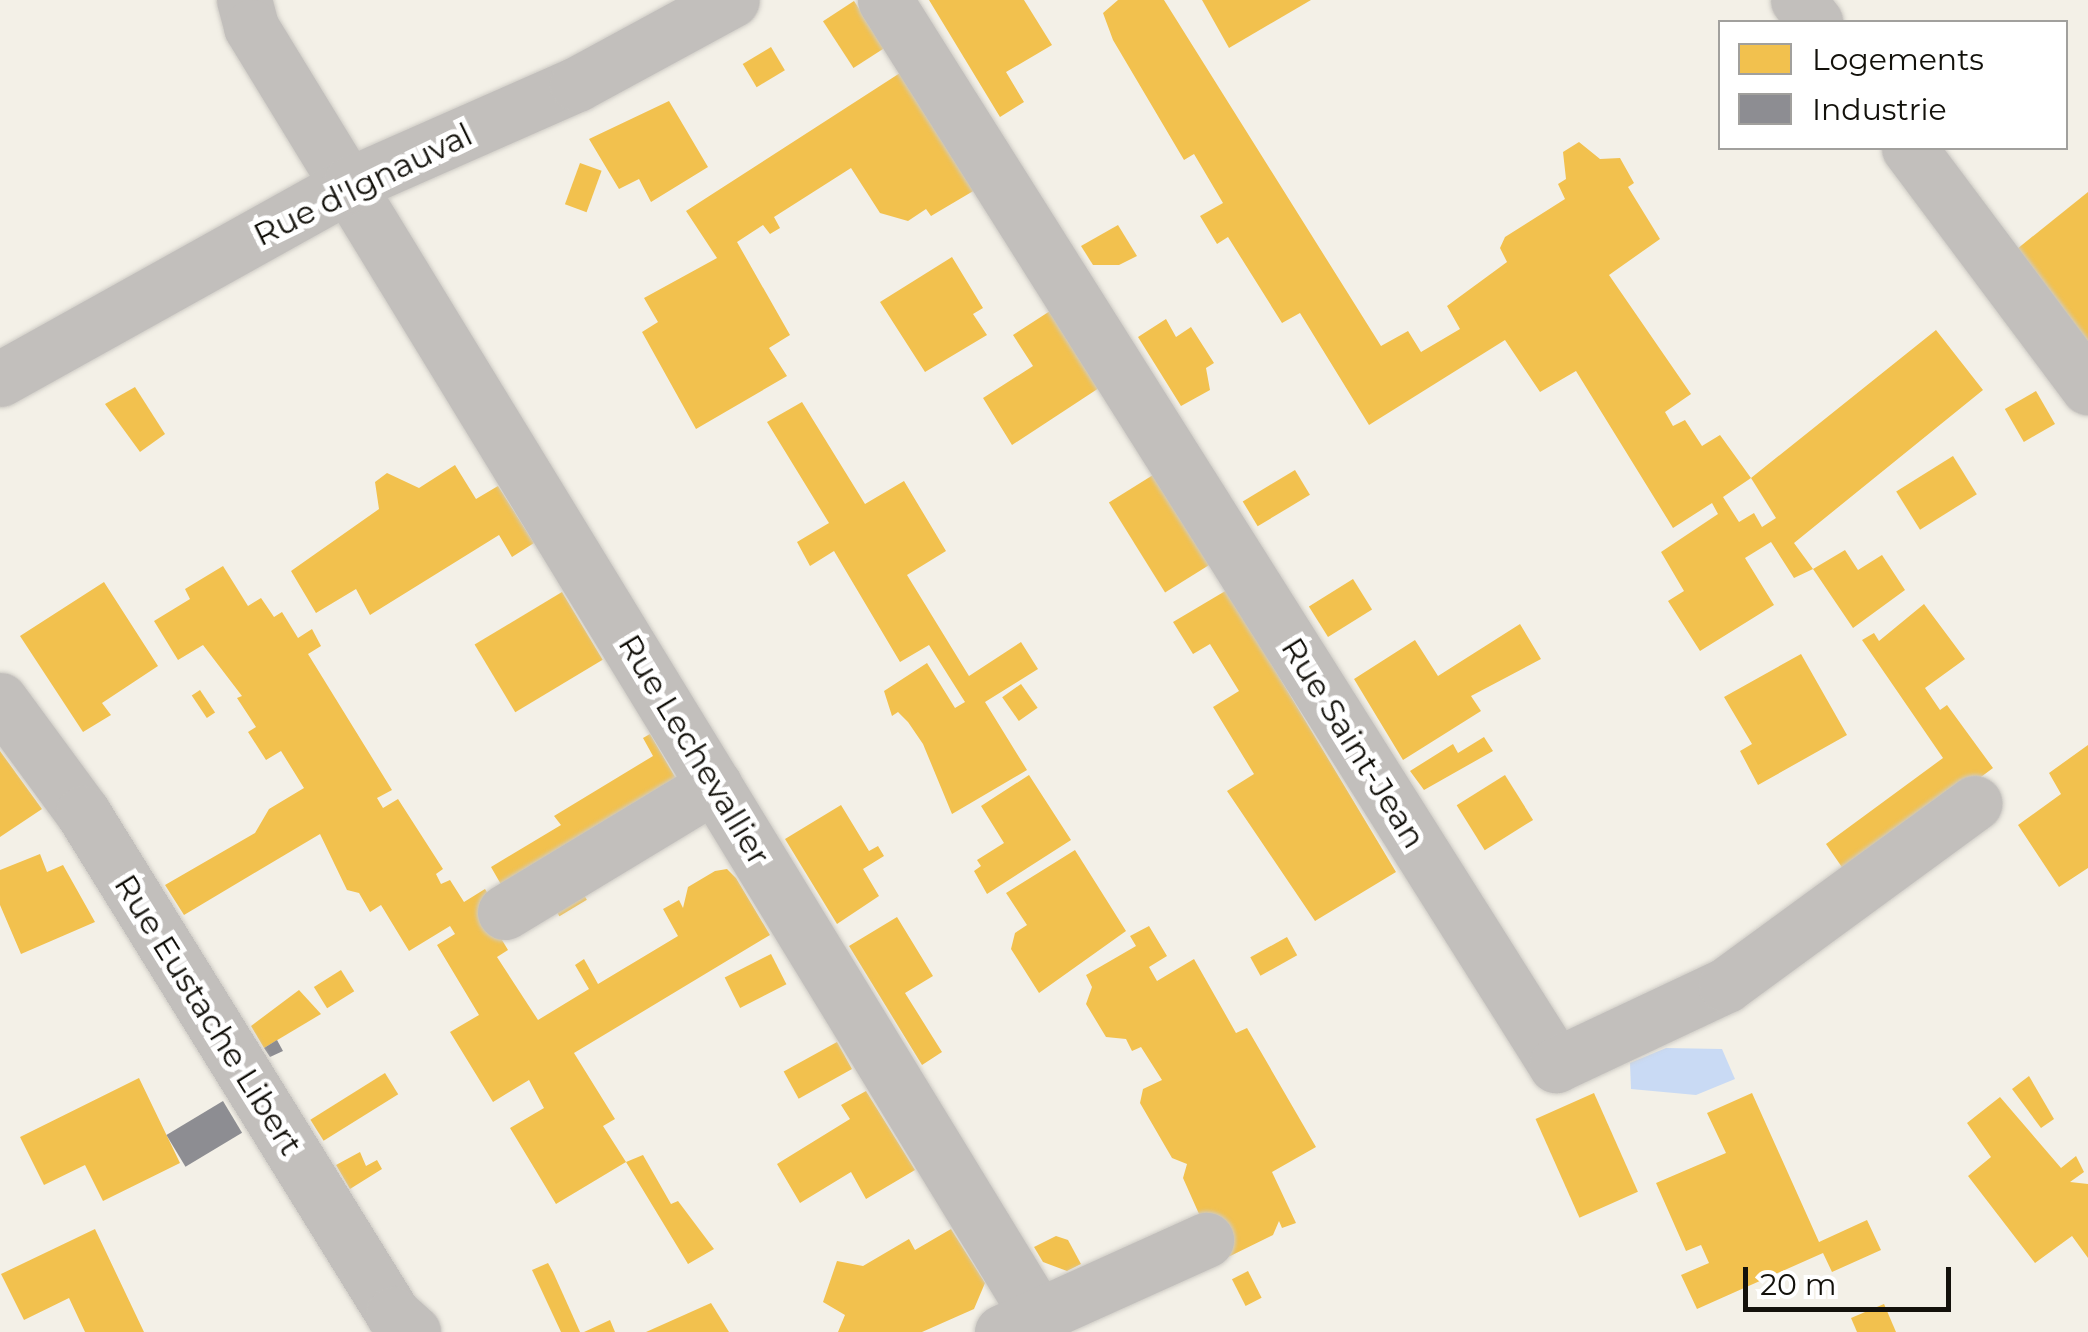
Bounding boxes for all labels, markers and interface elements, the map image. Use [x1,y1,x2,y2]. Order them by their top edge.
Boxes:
legend [1718,20,2068,150]
text: Logements [1812,41,1984,78]
text: Industrie [1812,91,1947,128]
street label: Rue d'Ignauval [247,116,479,254]
street label: Rue Lechevallier [610,628,778,872]
street label: Rue Saint-Jean [1273,631,1433,855]
street label: Rue Eustache Libert [106,868,310,1162]
scale bar [1748,1247,1956,1309]
text: 20 m [1760,1266,1837,1303]

